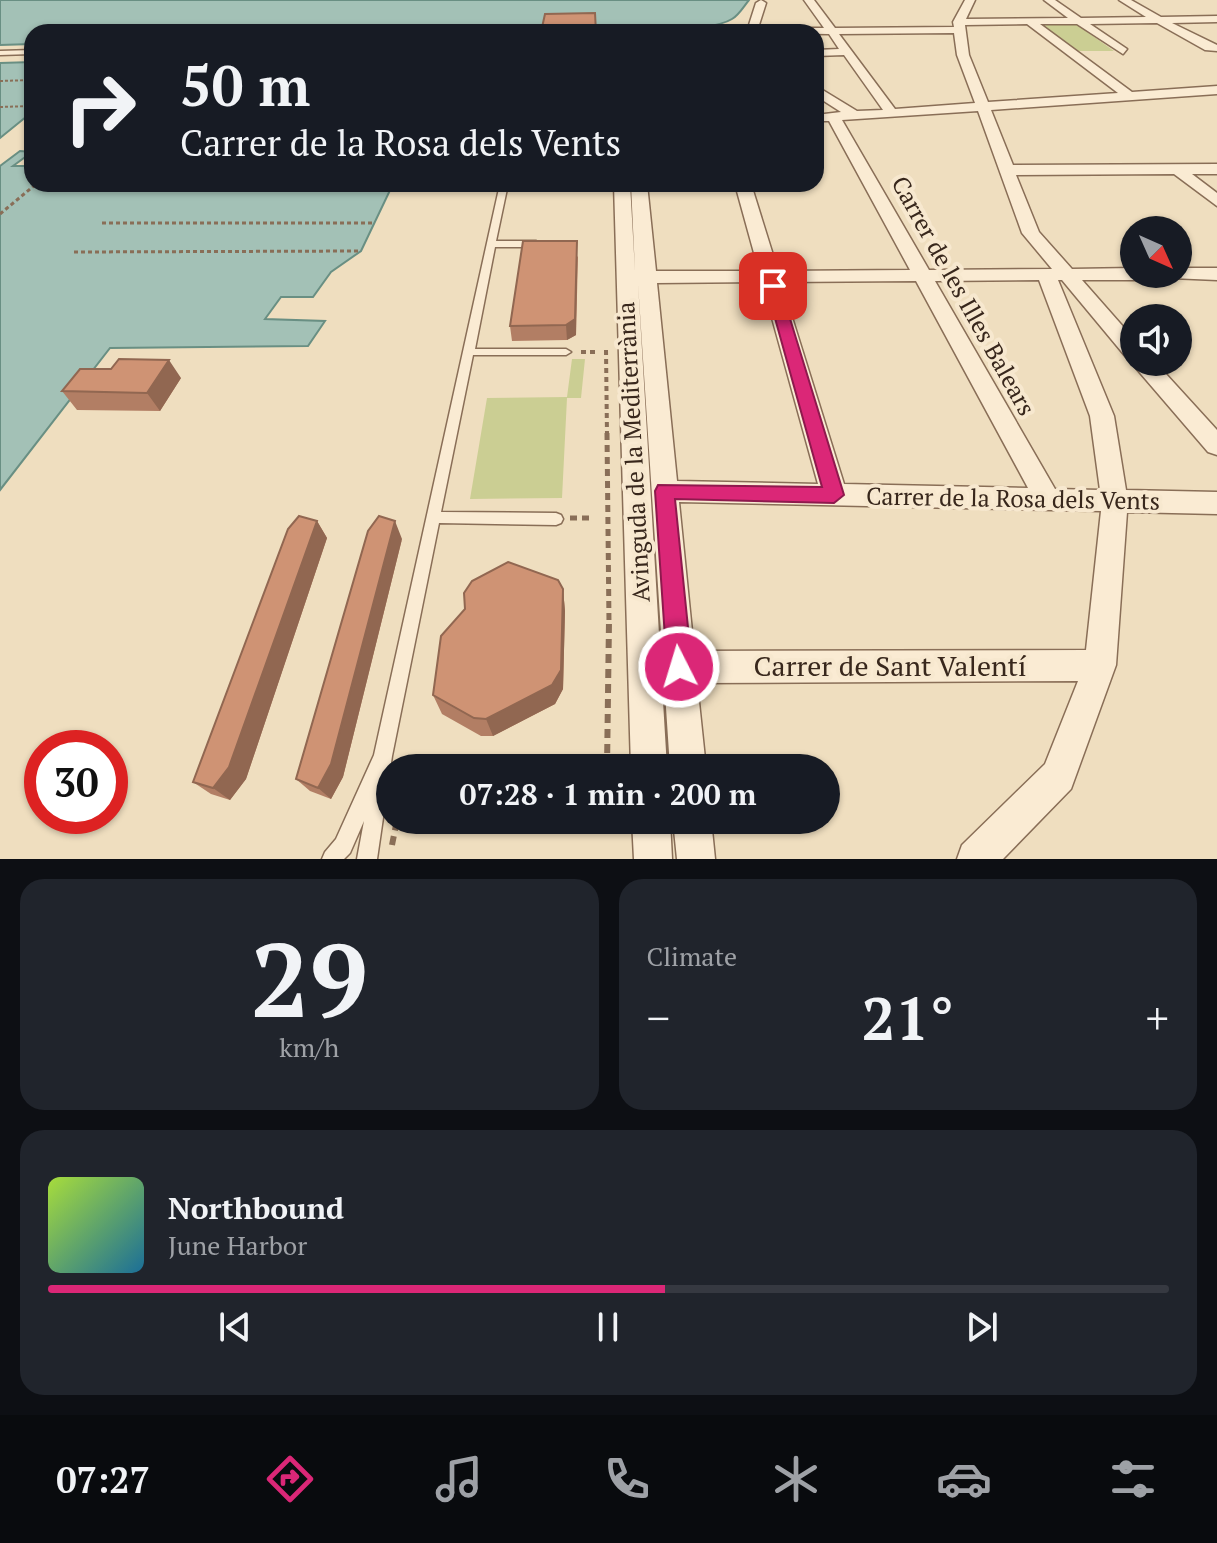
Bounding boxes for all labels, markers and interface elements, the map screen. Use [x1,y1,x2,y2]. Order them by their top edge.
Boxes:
text: 50 m [180,48,310,122]
icon: right [48,56,152,160]
text: Carrer de la Rosa dels Vents [180,119,621,166]
street label: Carrer de les Illes Balears [885,170,1043,421]
north arrow [1120,216,1192,288]
map controls [1120,216,1192,376]
pin [739,252,807,320]
icon: arrive [751,264,795,308]
street label: Avinguda de la Mediterrània [609,301,657,603]
button: sound [1120,304,1192,376]
street label: Carrer de la Rosa dels Vents [866,479,1160,517]
position arrow [637,625,721,709]
street label: Carrer de Sant Valentí [754,647,1027,684]
speed limit sign: 30 [24,730,128,834]
text: 07:28 · 1 min · 200 m [460,774,756,814]
text: 29 [250,909,368,1047]
text: Climate [647,939,737,973]
text: 21° [861,978,954,1057]
text: − [647,988,670,1047]
text: + [1146,988,1169,1047]
text: km/h [279,1030,339,1064]
text: Northbound [168,1188,344,1228]
text: June Harbor [168,1228,307,1262]
icon: previous [213,1305,257,1349]
icon: pause [586,1305,630,1349]
icon: next [960,1305,1004,1349]
icon: directions [262,1451,318,1507]
icon: music [431,1451,487,1507]
icon: phone [599,1451,655,1507]
icon: climate [768,1451,824,1507]
icon: car [936,1451,992,1507]
icon: filters [1105,1451,1161,1507]
text: 07:27 [56,1456,150,1503]

